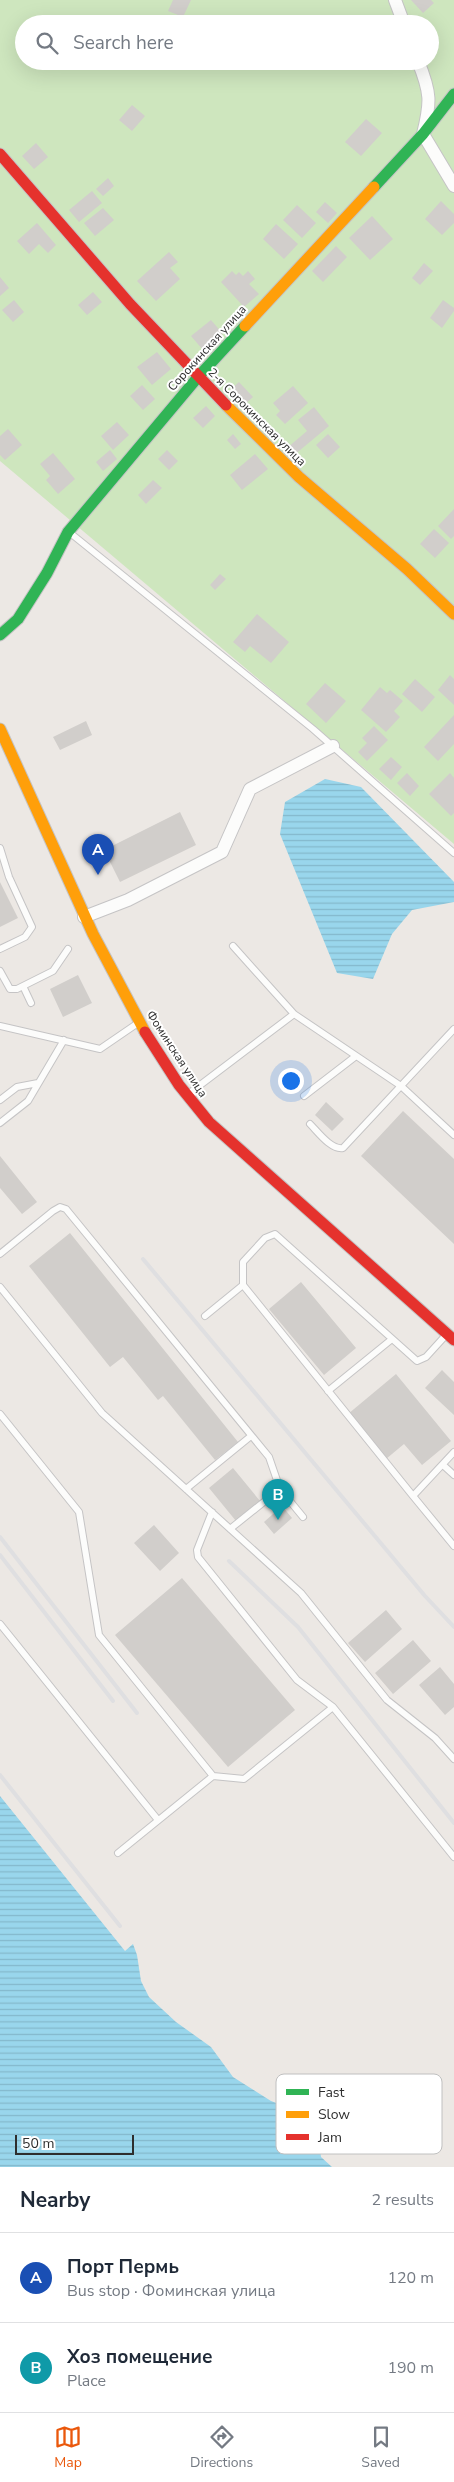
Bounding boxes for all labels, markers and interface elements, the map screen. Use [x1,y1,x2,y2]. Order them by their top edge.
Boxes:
search box [15,15,439,70]
icon: search [33,29,61,57]
text: Search here [73,30,174,56]
street label: Сорокинская улица [164,302,250,394]
street label: 2-я Сорокинская улица [205,365,309,469]
pin: A [82,834,114,875]
street label: Фоминская улица [143,1008,211,1100]
your location [278,1068,304,1094]
pin: B [262,1479,294,1520]
legend [276,2074,442,2154]
text: Fast [318,2083,344,2102]
text: Slow [318,2105,350,2124]
text: Jam [317,2128,342,2147]
scale bar [15,2132,134,2155]
text: 50 m [22,2134,54,2153]
text: Nearby [20,2186,90,2214]
text: 2 results [372,2189,434,2211]
text: Порт Пермь [67,2254,179,2280]
text: A [30,2267,42,2289]
text: 120 m [387,2267,434,2289]
text: Bus stop · Фоминская улица [67,2280,276,2302]
text: Хоз помещение [67,2344,213,2370]
text: B [30,2357,42,2379]
text: 190 m [387,2357,434,2379]
text: Place [67,2370,106,2392]
tab: Map [54,2423,82,2472]
tab: Directions [190,2423,253,2472]
tab: Saved [361,2423,400,2472]

